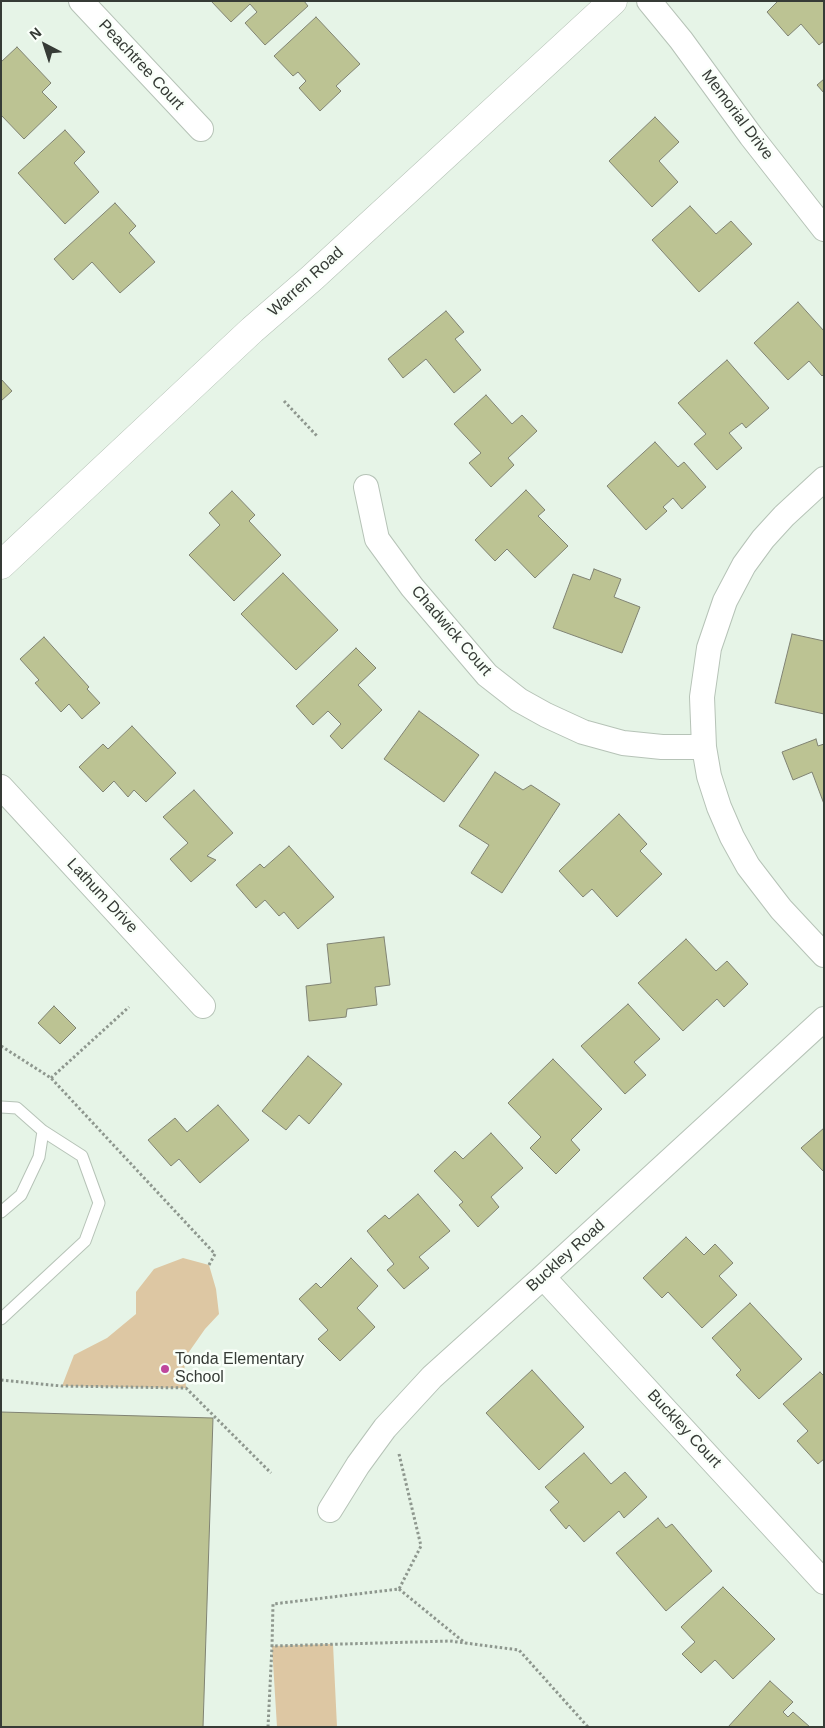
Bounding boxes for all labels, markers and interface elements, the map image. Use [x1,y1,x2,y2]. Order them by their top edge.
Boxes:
street label: Peachtree Court [94,16,188,114]
north arrow [20,20,70,70]
text: N [26,24,44,43]
street label: Memorial Drive [697,66,777,164]
street label: Warren Road [264,243,348,321]
street label: Chadwick Court [407,582,495,680]
street label: Lathum Drive [63,855,141,937]
street label: Buckley Road [523,1216,609,1296]
place label: Tonda Elementary School [175,1350,304,1388]
marker: Tonda Elementary School [159,1363,171,1375]
street label: Buckley Court [643,1386,725,1472]

